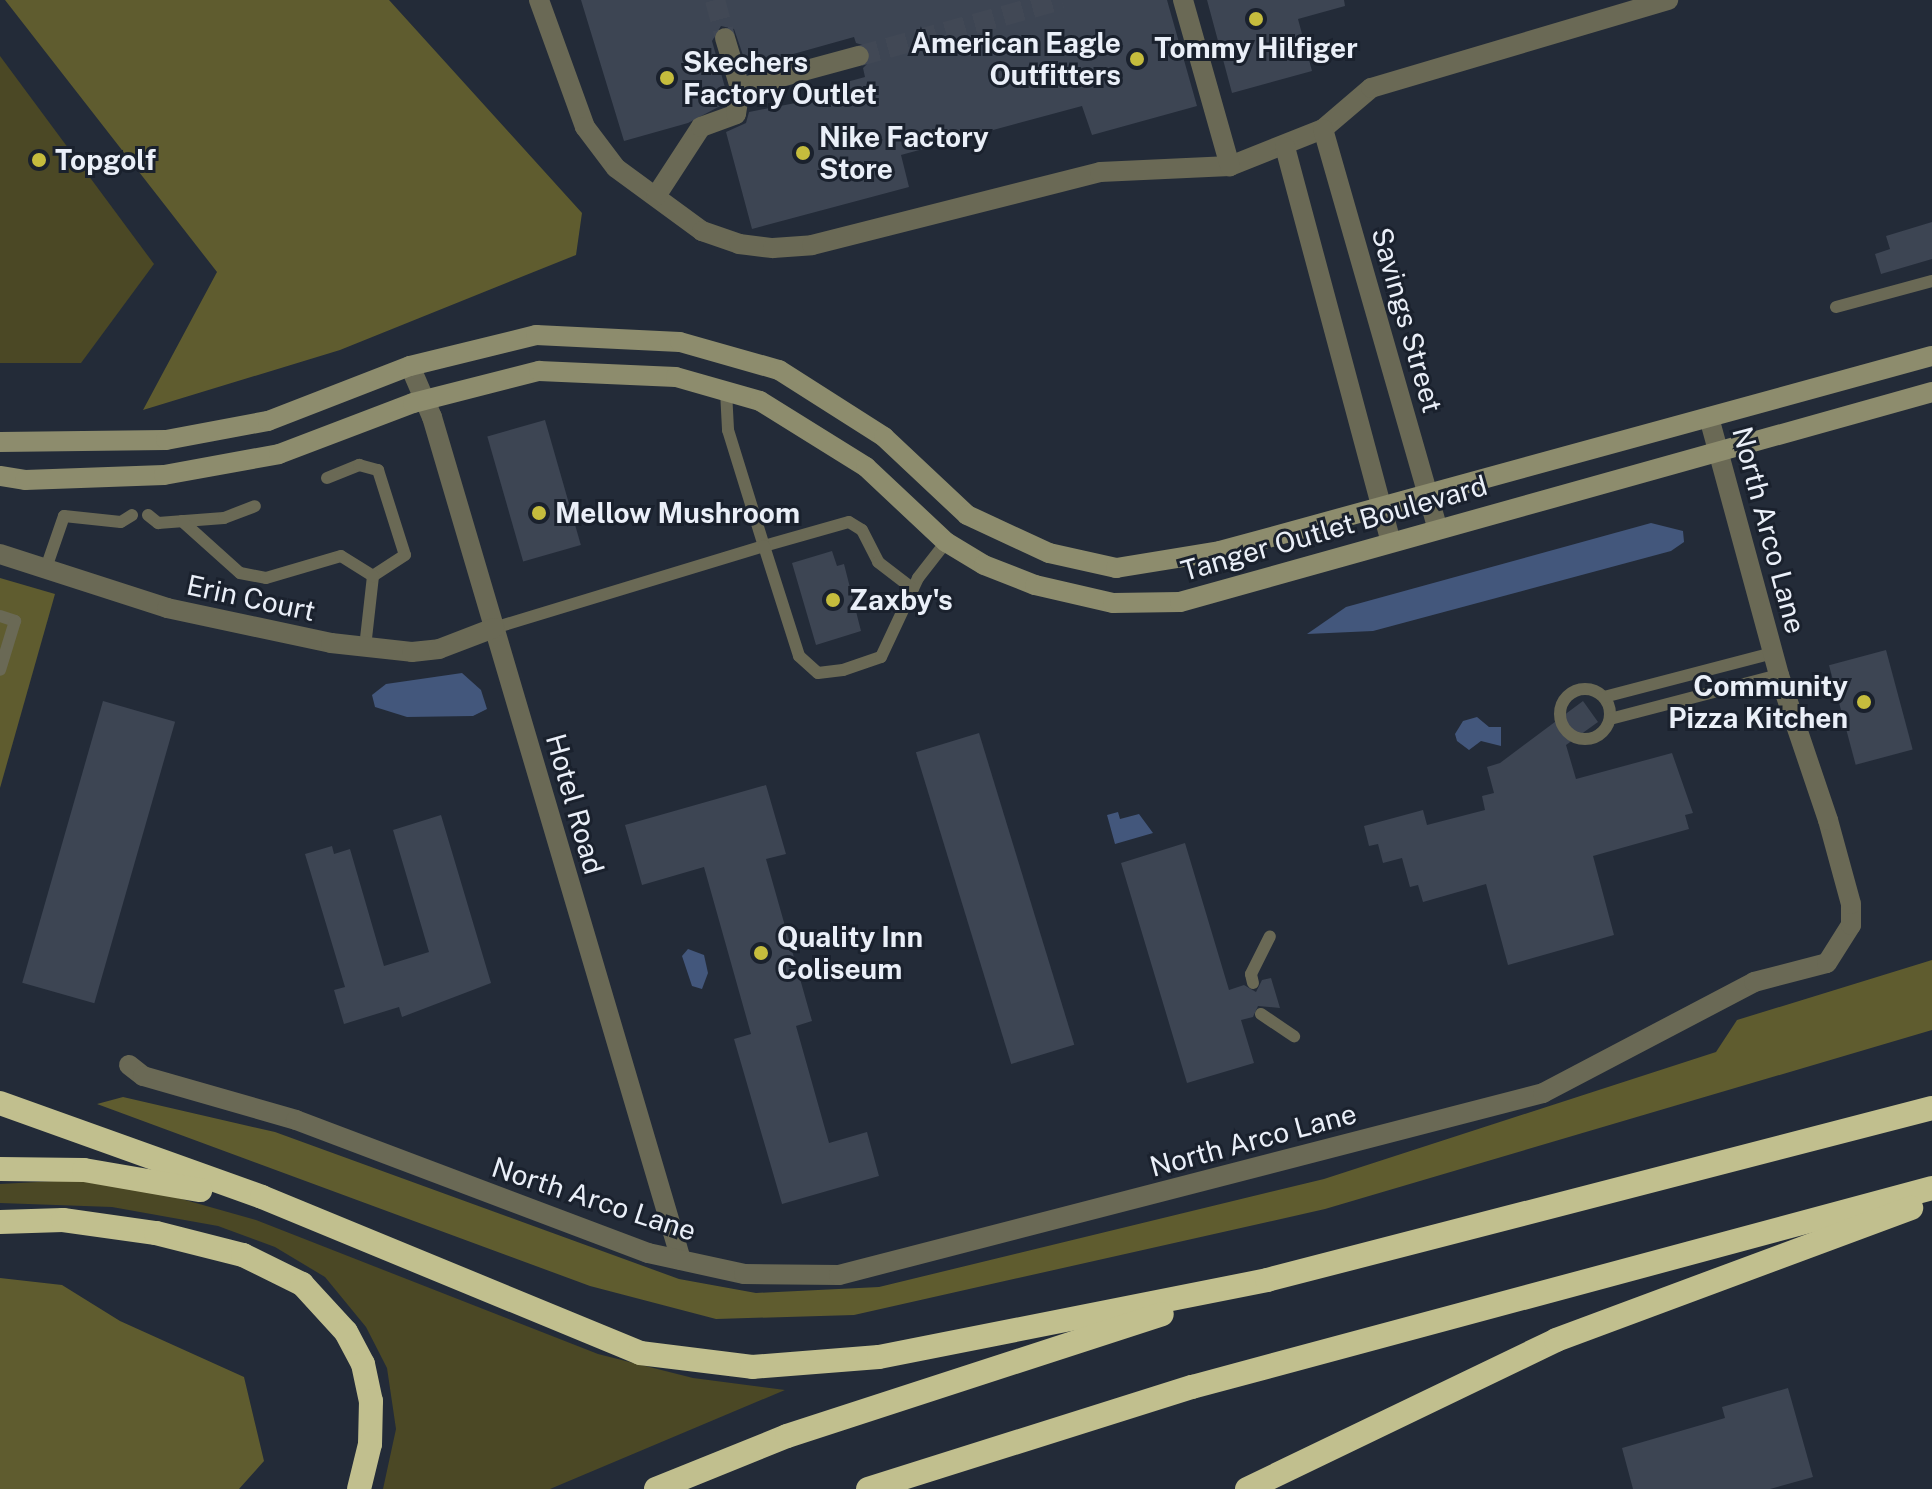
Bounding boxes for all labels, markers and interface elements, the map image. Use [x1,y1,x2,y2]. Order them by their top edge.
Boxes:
marker: Tommy Hilfiger [1247,10,1265,28]
place label: American Eagle Outfitters [911,26,1121,92]
place label: Tommy Hilfiger [1154,31,1358,65]
place label: Skechers Factory Outlet [683,45,877,111]
marker: American Eagle Outfitters [1128,50,1146,68]
marker: Skechers Factory Outlet [658,69,676,87]
place label: Nike Factory Store [819,120,989,186]
place label: Topgolf [55,143,156,177]
marker: Nike Factory Store [794,144,812,162]
marker: Topgolf [30,151,48,169]
street label: Savings Street [1365,224,1449,416]
street label: North Arco Lane [1725,423,1813,637]
street label: Tanger Outlet Boulevard [1177,468,1491,588]
place label: Mellow Mushroom [555,496,800,530]
marker: Mellow Mushroom [530,504,548,522]
street label: Erin Court [183,568,319,628]
place label: Zaxby's [849,583,953,617]
marker: Zaxby's [824,591,842,609]
place label: Community Pizza Kitchen [1668,669,1848,735]
marker: Community Pizza Kitchen [1855,693,1873,711]
street label: Hotel Road [539,730,611,878]
place label: Quality Inn Coliseum [777,920,923,986]
marker: Quality Inn Coliseum [752,944,770,962]
street label: North Arco Lane [1146,1096,1360,1184]
street label: North Arco Lane [488,1150,700,1248]

